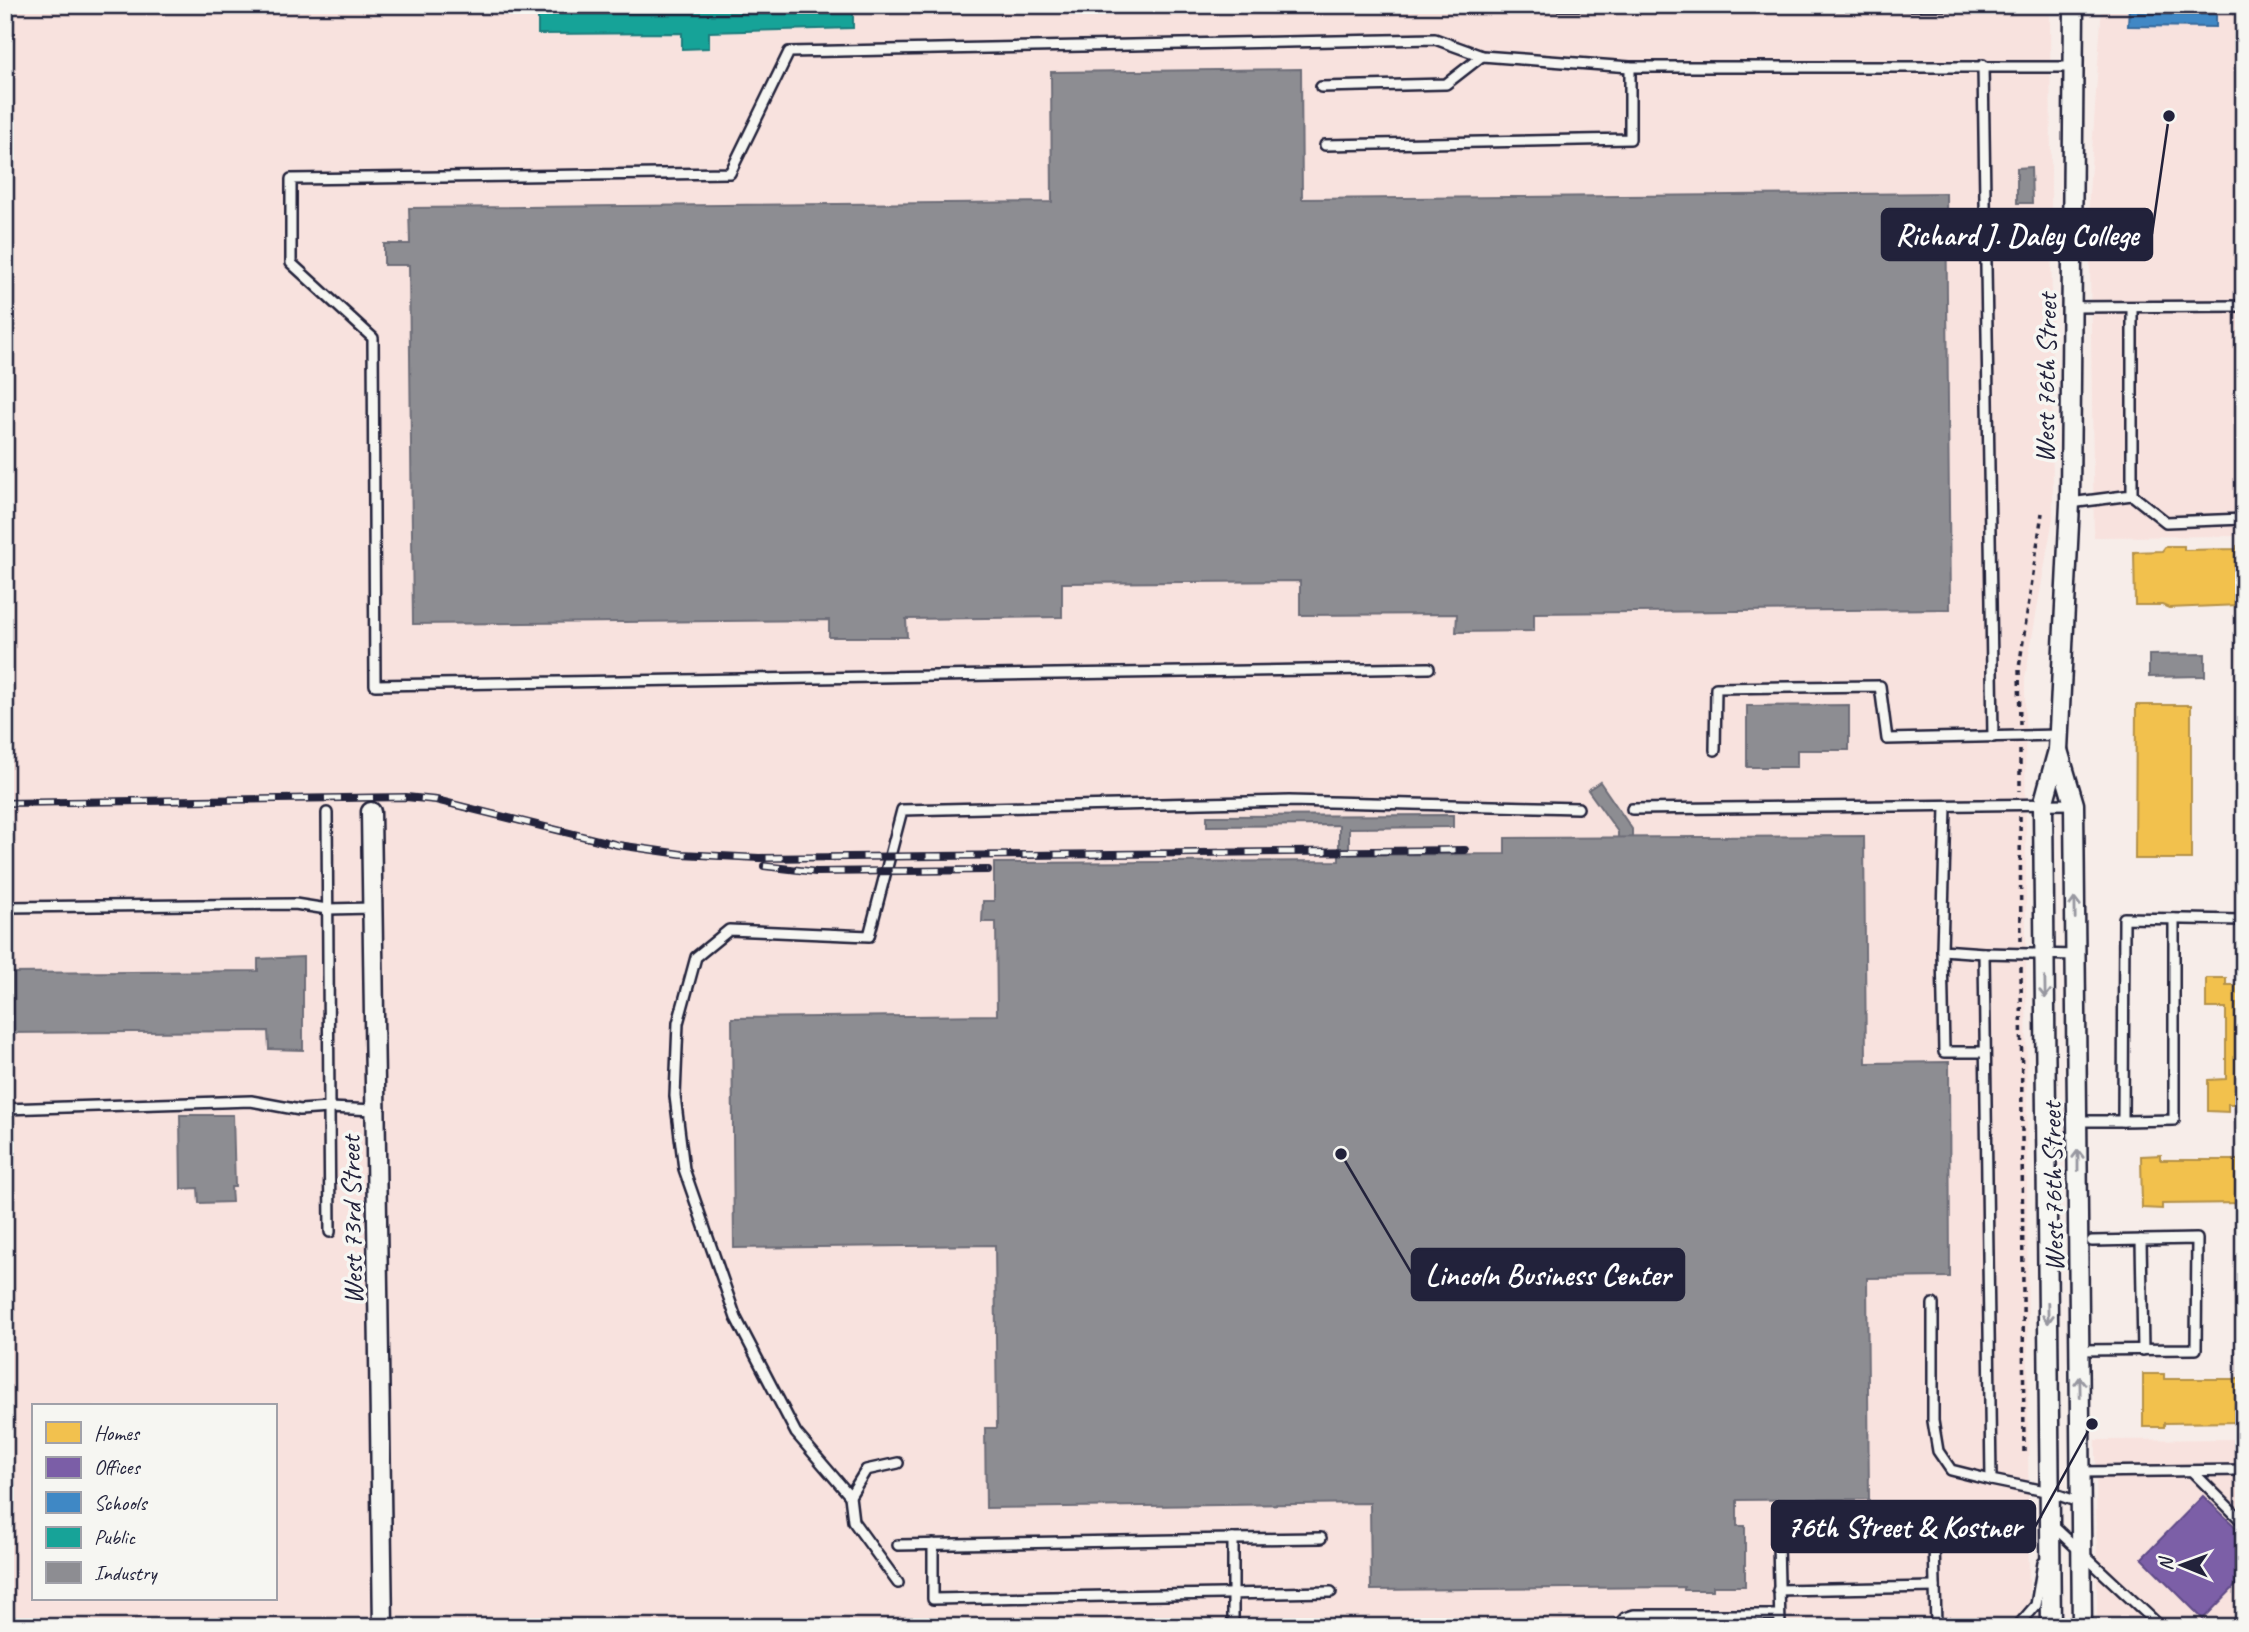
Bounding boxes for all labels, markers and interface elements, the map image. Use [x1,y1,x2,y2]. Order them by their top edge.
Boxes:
callout: Richard J. Daley College [1882,209,2152,260]
text: Richard J. Daley College [1895,216,2141,255]
street label: West 76th Street [2027,290,2065,463]
one-way arrow [2068,896,2082,919]
one-way arrow [2038,976,2052,999]
street label: West 76th Street [2033,1099,2071,1272]
street label: West 73rd Street [332,1133,370,1305]
one-way arrow [2071,1148,2085,1171]
callout: Lincoln Business Center [1412,1249,1684,1300]
text: Lincoln Business Center [1426,1256,1674,1294]
one-way arrow [2041,1301,2055,1324]
one-way arrow [2073,1376,2087,1399]
legend [32,1404,276,1600]
text: Homes [94,1420,141,1446]
text: Offices [94,1454,141,1480]
text: Schools [94,1490,148,1516]
callout: 76th Street & Kostner [1772,1501,2035,1552]
text: 76th Street & Kostner [1786,1508,2025,1546]
text: Public [94,1524,136,1550]
north arrow [2148,1530,2218,1600]
text: N [2154,1555,2178,1571]
text: Industry [94,1560,158,1586]

